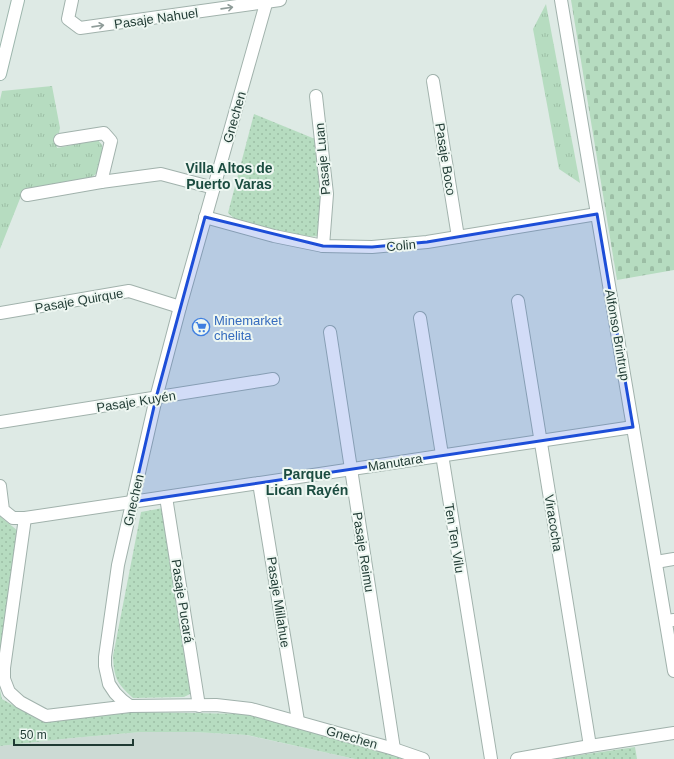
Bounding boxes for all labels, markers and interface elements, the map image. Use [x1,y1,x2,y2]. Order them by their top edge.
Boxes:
one-way arrow [220,4,233,12]
street label: Pasaje Nahuel [113,5,199,32]
one-way arrow [91,22,104,30]
street label: Gnechen [220,90,249,145]
street label: Pasaje Luan [312,122,333,196]
street label: Pasaje Boco [432,122,459,196]
district label: Villa Altos de Puerto Varas [185,160,273,192]
street label: Colin [386,237,416,254]
street label: Pasaje Quirque [34,285,125,316]
street label: Alfonso Brintrup [602,288,633,382]
place label: Minemarket chelita [214,313,282,343]
supermarket icon: Minemarket chelita [191,317,211,337]
street label: Pasaje Kuyén [95,388,177,415]
street label: Manutara [367,451,424,474]
district label: Parque Lican Rayén [266,466,348,498]
street label: Gnechen [120,473,147,528]
street label: Viracocha [542,493,566,553]
street label: Ten Ten Vilu [442,502,467,574]
street label: Pasaje Reimu [350,511,377,593]
street label: Pasaje Millahue [264,556,293,649]
street label: Pasaje Pucará [168,558,197,645]
scale bar [14,721,133,747]
street label: Gnechen [324,723,379,752]
text: 50 m [20,728,47,742]

